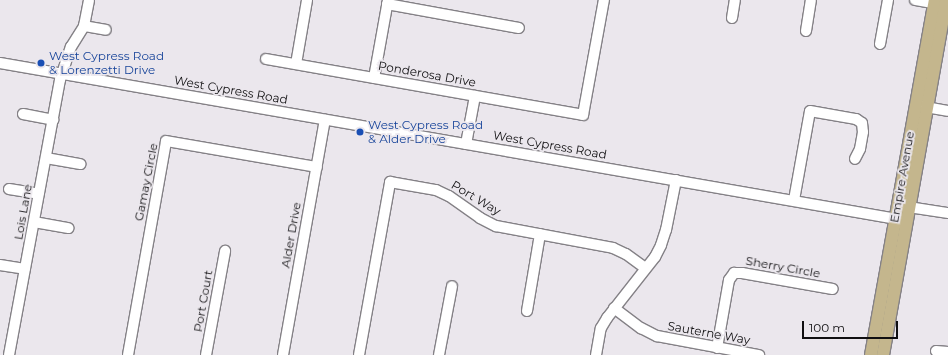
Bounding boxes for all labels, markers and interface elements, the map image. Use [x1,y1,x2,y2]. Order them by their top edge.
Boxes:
place label: West Cypress Road & Lorenzetti Drive [49,49,164,77]
marker: West Cypress Road & Lorenzetti Drive [36,58,46,68]
street label: Ponderosa Drive [377,58,477,90]
street label: West Cypress Road [173,73,289,107]
place label: West Cypress Road & Alder Drive [368,118,483,146]
marker: West Cypress Road & Alder Drive [355,127,365,137]
street label: West Cypress Road [492,128,608,162]
street label: Empire Avenue [887,130,917,224]
street label: Gamay Circle [131,142,161,222]
street label: Port Way [449,178,503,218]
street label: Lois Lane [11,183,35,241]
street label: Alder Drive [278,201,304,269]
street label: Sherry Circle [745,253,821,281]
street label: Port Court [190,269,216,333]
scale bar [804,313,900,339]
street label: Sauterne Way [667,319,751,347]
text: 100 m [809,320,845,335]

